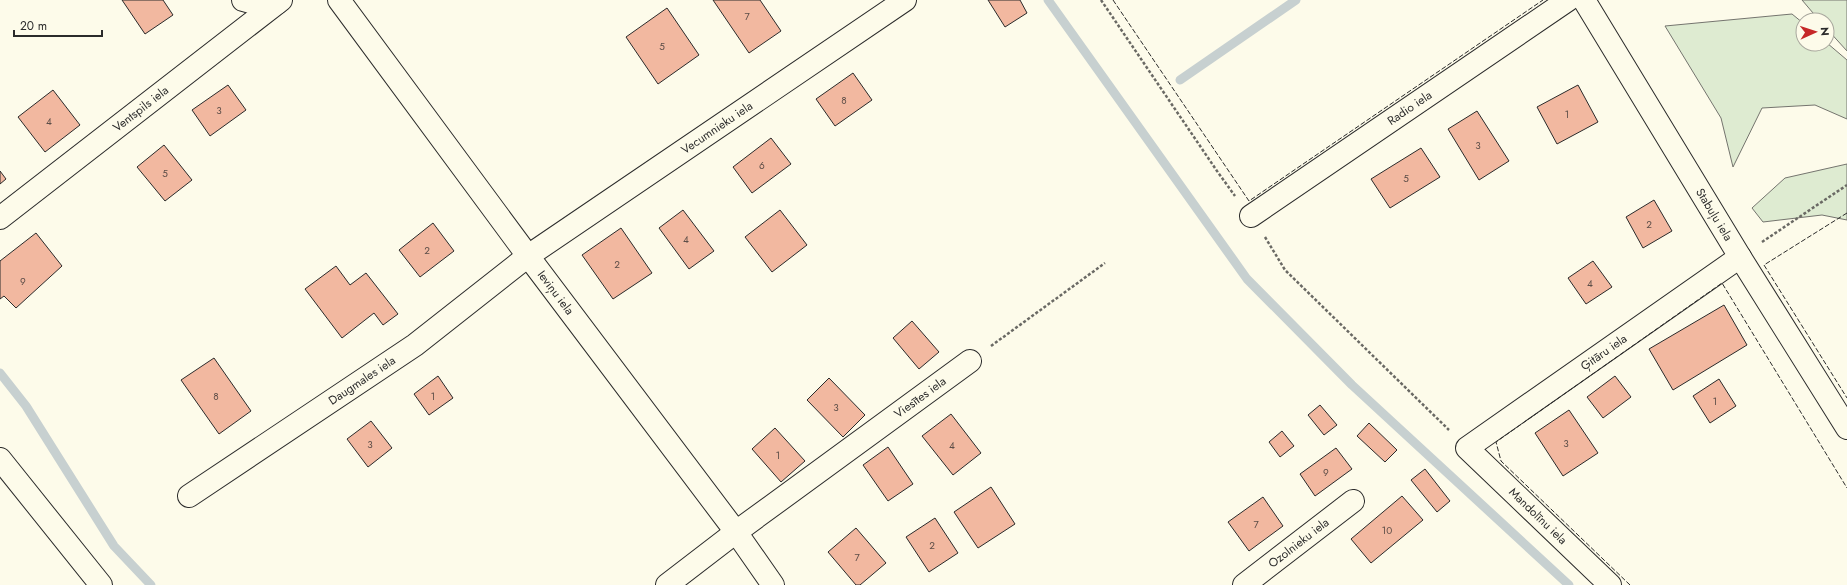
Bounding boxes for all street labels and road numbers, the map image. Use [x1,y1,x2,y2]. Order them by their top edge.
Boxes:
street label: Ventspils iela [109,81,173,136]
street label: Radio iela [1384,86,1436,130]
street label: Vecumnieku iela [677,97,757,159]
street label: Stabuļu iela [1691,185,1737,245]
street label: Ieviņu iela [533,267,578,319]
street label: Ģitāru iela [1577,330,1631,375]
street label: Daugmales iela [325,351,399,409]
street label: Viesītes iela [890,372,950,423]
street label: Mandolīnu iela [1505,483,1571,549]
street label: Ozolnieku iela [1264,513,1333,572]

